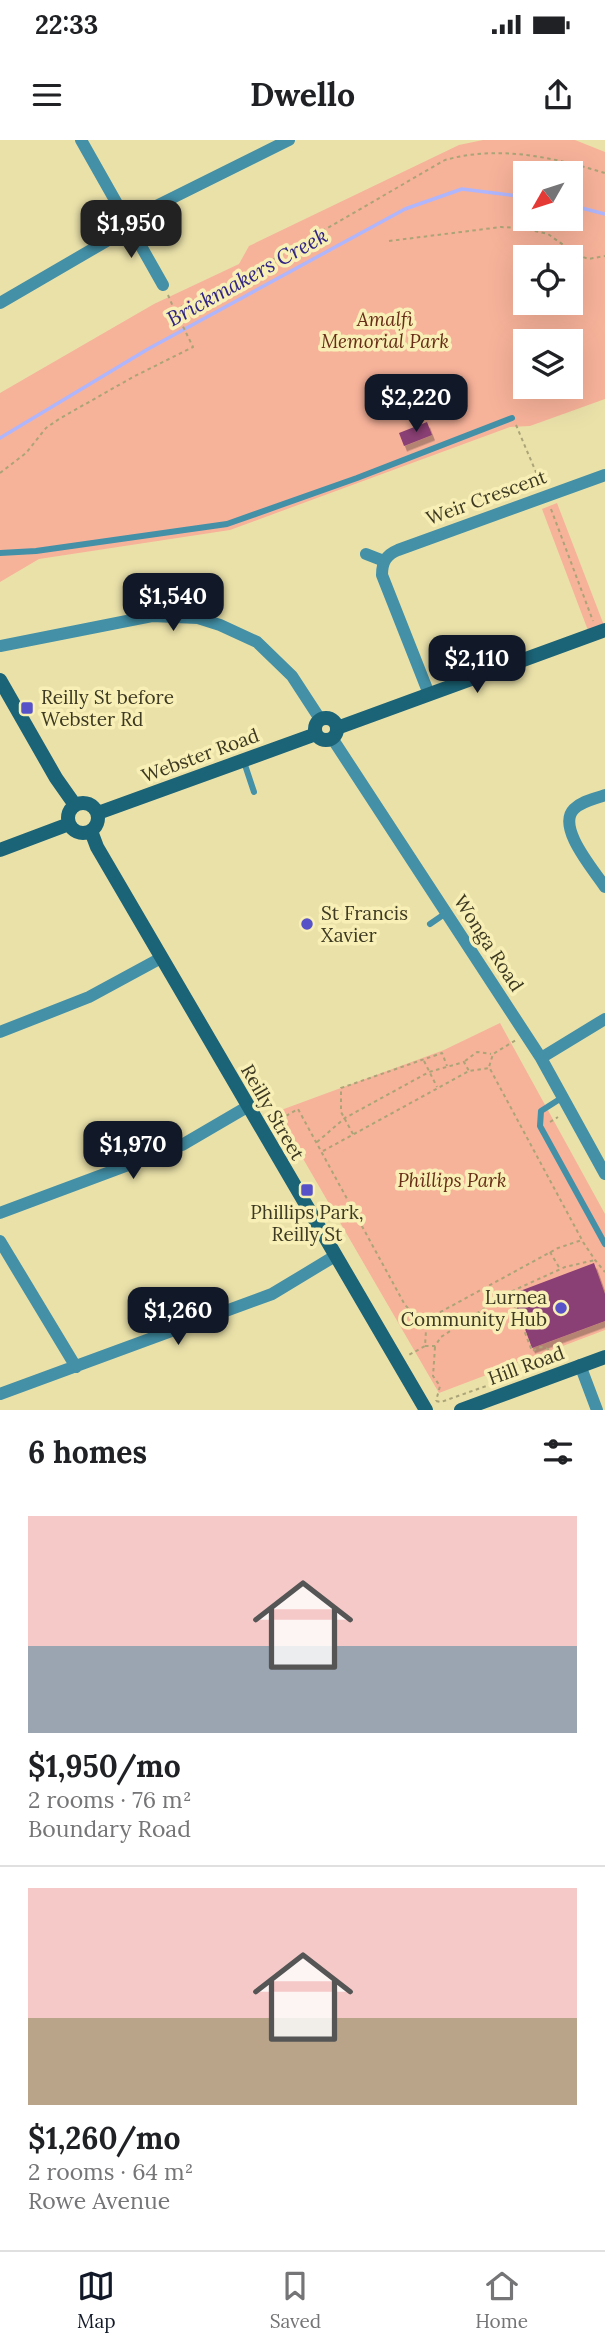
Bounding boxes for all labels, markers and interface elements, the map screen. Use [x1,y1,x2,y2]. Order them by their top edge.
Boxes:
text: 22:33 [35,8,98,41]
text: Dwello [250,74,355,115]
icon: menu [28,76,66,114]
icon: share [539,76,577,114]
north arrow [513,161,583,231]
map controls [513,161,583,399]
pin: $1,950 [74,200,188,260]
text: $1,950 [97,208,165,237]
water label: Brickmakers Creek [162,222,332,332]
button: locate [513,245,583,315]
park label: Amalfi Memorial Park [321,307,449,353]
button: layers [513,329,583,399]
pin: $2,220 [359,374,473,434]
text: $2,220 [381,382,451,411]
street label: Weir Crescent [422,464,550,530]
pin: $1,540 [116,574,230,633]
text: $1,540 [139,581,207,610]
pin: $2,110 [420,636,534,695]
text: $2,110 [445,643,509,672]
place label: Reilly St before Webster Rd [41,685,174,731]
marker: Reilly St before Webster Rd [19,700,35,716]
street label: Webster Road [138,723,262,787]
street label: Wonga Road [449,890,529,996]
place label: St Francis Xavier [321,901,408,947]
marker: St Francis Xavier [299,916,315,932]
street label: Reilly Street [236,1060,310,1165]
pin: $1,970 [76,1122,190,1181]
text: $1,970 [99,1129,167,1158]
park label: Phillips Park [397,1168,507,1192]
marker: Phillips Park, Reilly St [299,1182,315,1198]
place label: Phillips Park, Reilly St [250,1200,364,1246]
place label: Lurnea Community Hub [401,1285,547,1331]
pin: $1,260 [121,1288,235,1347]
text: $1,260 [144,1295,212,1324]
marker: Lurnea Community Hub [553,1300,569,1316]
street label: Hill Road [485,1340,567,1390]
text: 6 homes [28,1433,147,1471]
icon: filters [539,1433,577,1471]
icon: home [240,1562,366,1688]
text: $1,950/mo [28,1747,181,1785]
text: 2 rooms · 76 m² [28,1785,192,1814]
text: Boundary Road [28,1814,191,1843]
icon: home [240,1934,366,2060]
text: $1,260/mo [28,2119,180,2157]
text: 2 rooms · 64 m² [28,2157,193,2186]
text: Rowe Avenue [28,2186,170,2215]
tab: Map [77,2267,116,2333]
tab: Saved [270,2267,321,2333]
tab: Home [475,2267,528,2333]

